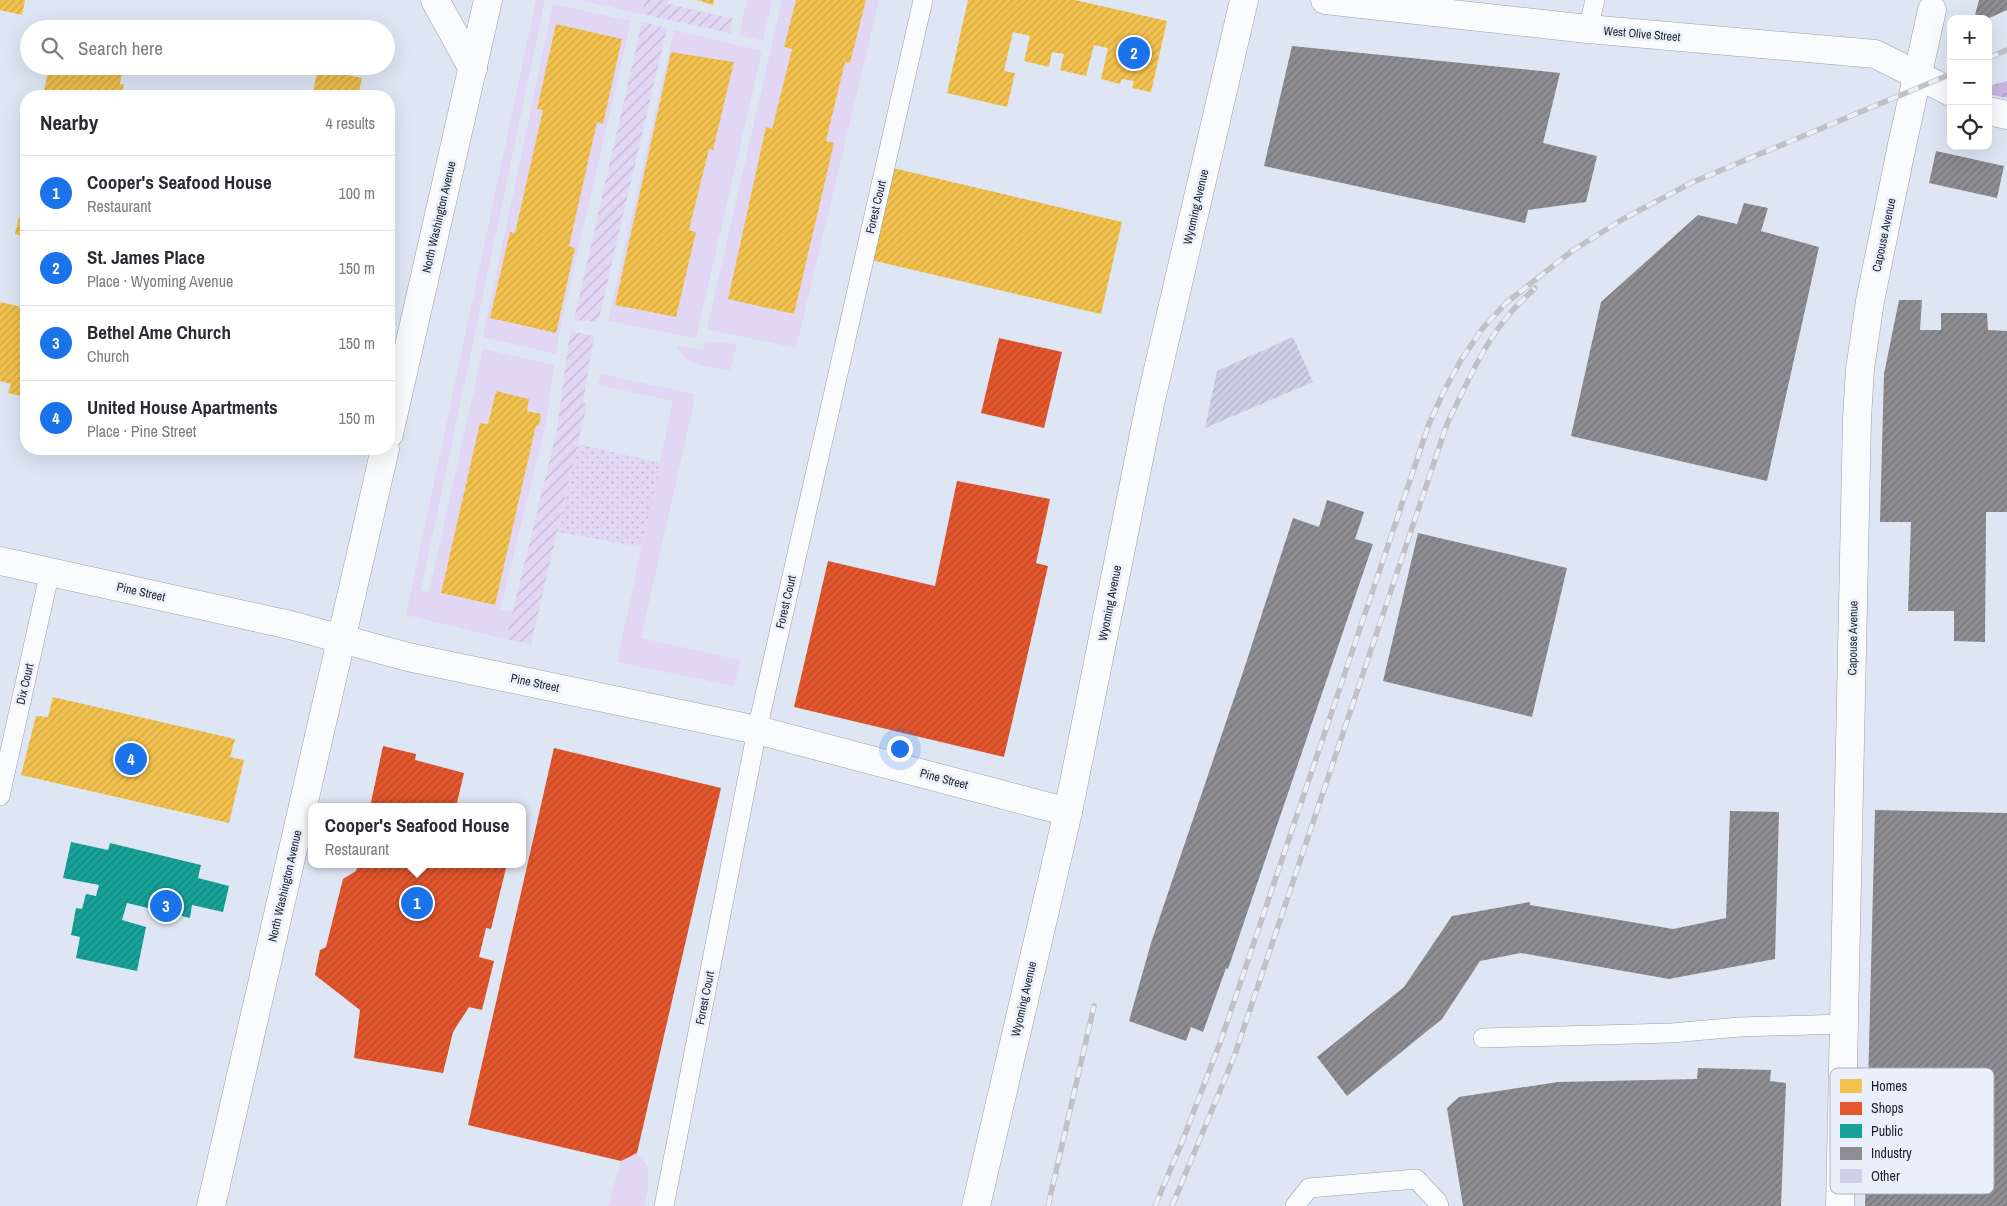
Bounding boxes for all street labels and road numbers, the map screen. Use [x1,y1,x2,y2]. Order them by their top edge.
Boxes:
street label: West Olive Street [1603,23,1681,45]
street label: North Washington Avenue [418,159,460,275]
street label: Wyoming Avenue [1180,168,1212,246]
street label: Forest Court [862,179,890,235]
street label: Capouse Avenue [1868,197,1900,273]
street label: Wyoming Avenue [1095,564,1125,642]
street label: Forest Court [772,574,800,630]
street label: Pine Street [115,579,167,605]
street label: Capouse Avenue [1844,600,1862,676]
street label: Dix Court [13,662,38,706]
street label: Pine Street [509,670,561,696]
street label: Pine Street [918,765,970,793]
street label: North Washington Avenue [264,828,306,944]
street label: Wyoming Avenue [1008,960,1040,1038]
street label: Forest Court [692,970,718,1026]

